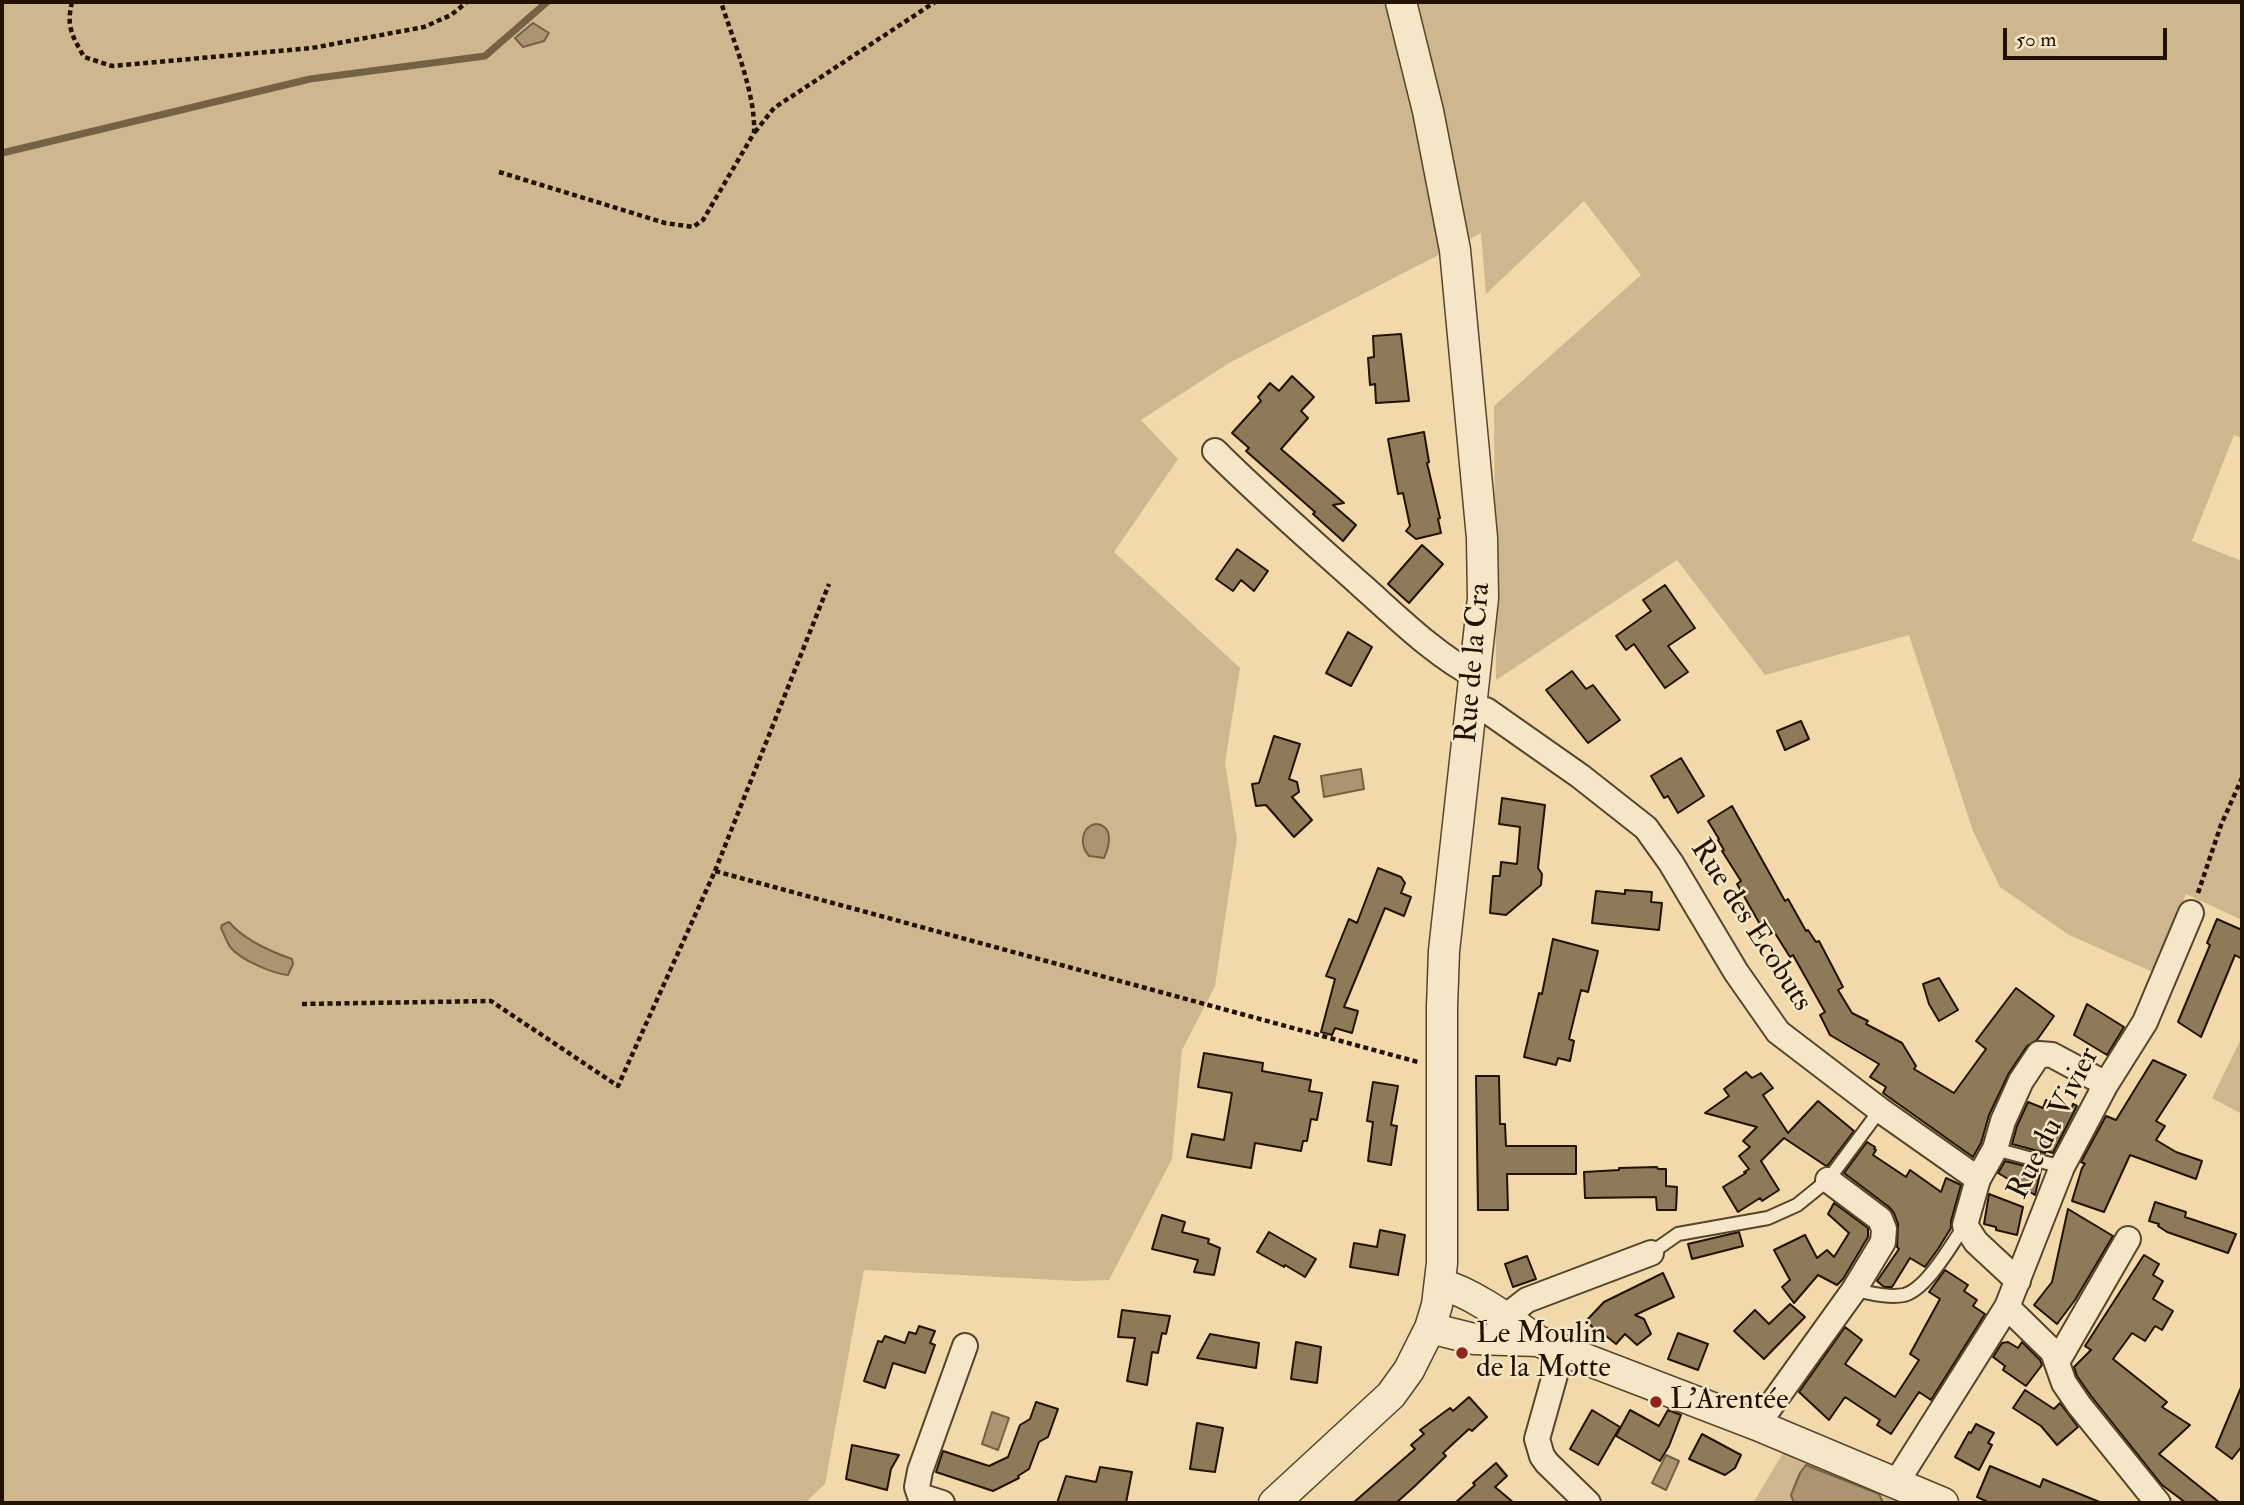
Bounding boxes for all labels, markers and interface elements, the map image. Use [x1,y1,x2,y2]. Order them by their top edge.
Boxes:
scale bar [2006,14,2170,58]
text: 50 m [2016,26,2057,53]
street label: Rue de la Cra [1450,581,1500,745]
street label: Rue des Ecobuts [1681,833,1819,1019]
street label: Rue du Vivier [2001,1042,2109,1206]
place label: Le Moulin de la Motte [1476,1318,1611,1388]
marker: Le Moulin de la Motte [1454,1345,1470,1361]
place label: L'Arentée [1670,1384,1788,1420]
marker: L'Arentée [1648,1394,1664,1410]

